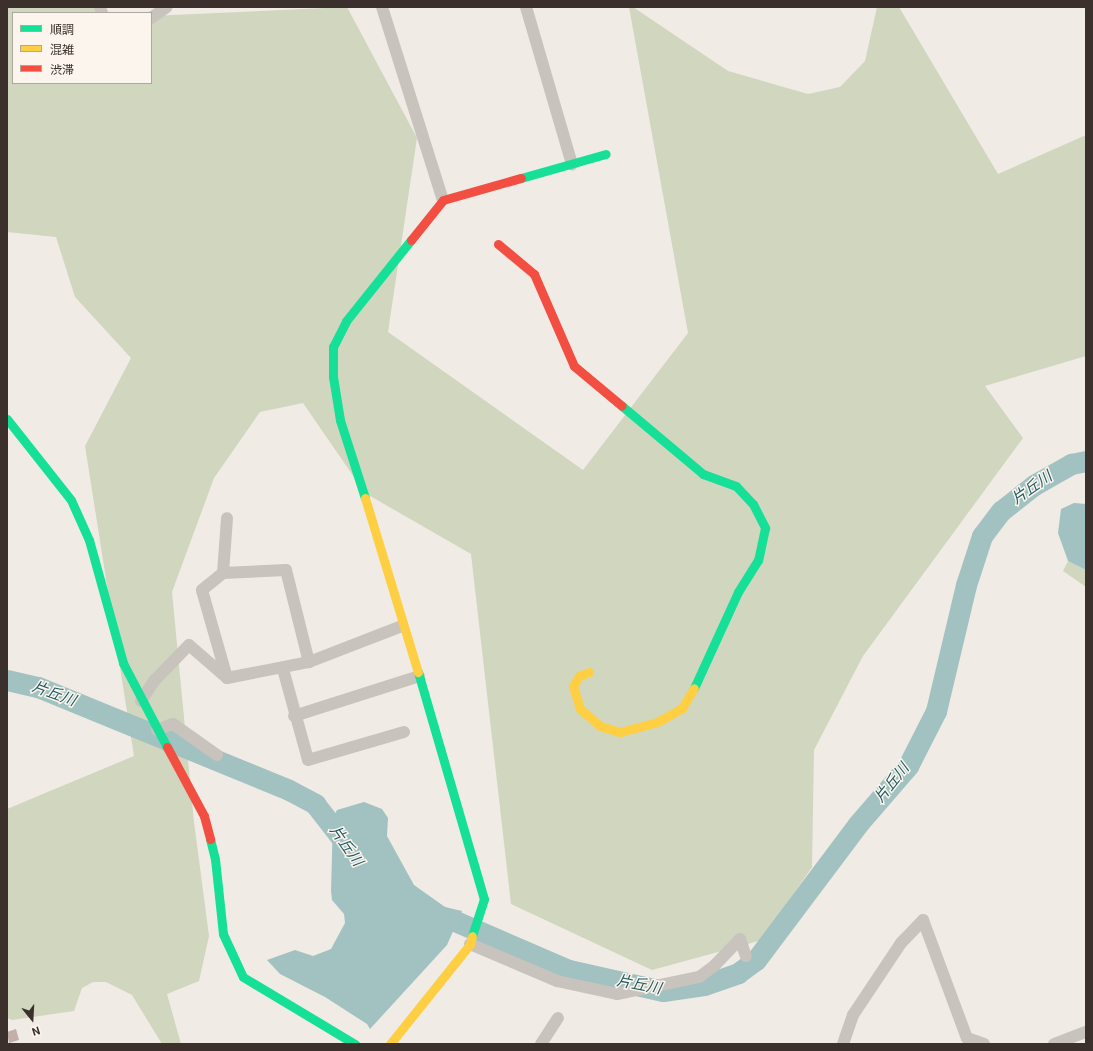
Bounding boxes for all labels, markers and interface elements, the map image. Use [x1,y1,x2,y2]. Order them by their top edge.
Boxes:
legend [12,12,152,84]
text: 順調 [50,23,74,37]
text: 混雑 [50,43,74,57]
text: 渋滞 [50,63,74,77]
water label: 片丘川 [1008,468,1056,508]
water label: 片丘川 [30,678,78,710]
water label: 片丘川 [871,760,913,806]
water label: 片丘川 [326,822,366,870]
water label: 片丘川 [615,972,663,998]
north arrow [12,999,52,1039]
text: N [30,1024,42,1038]

